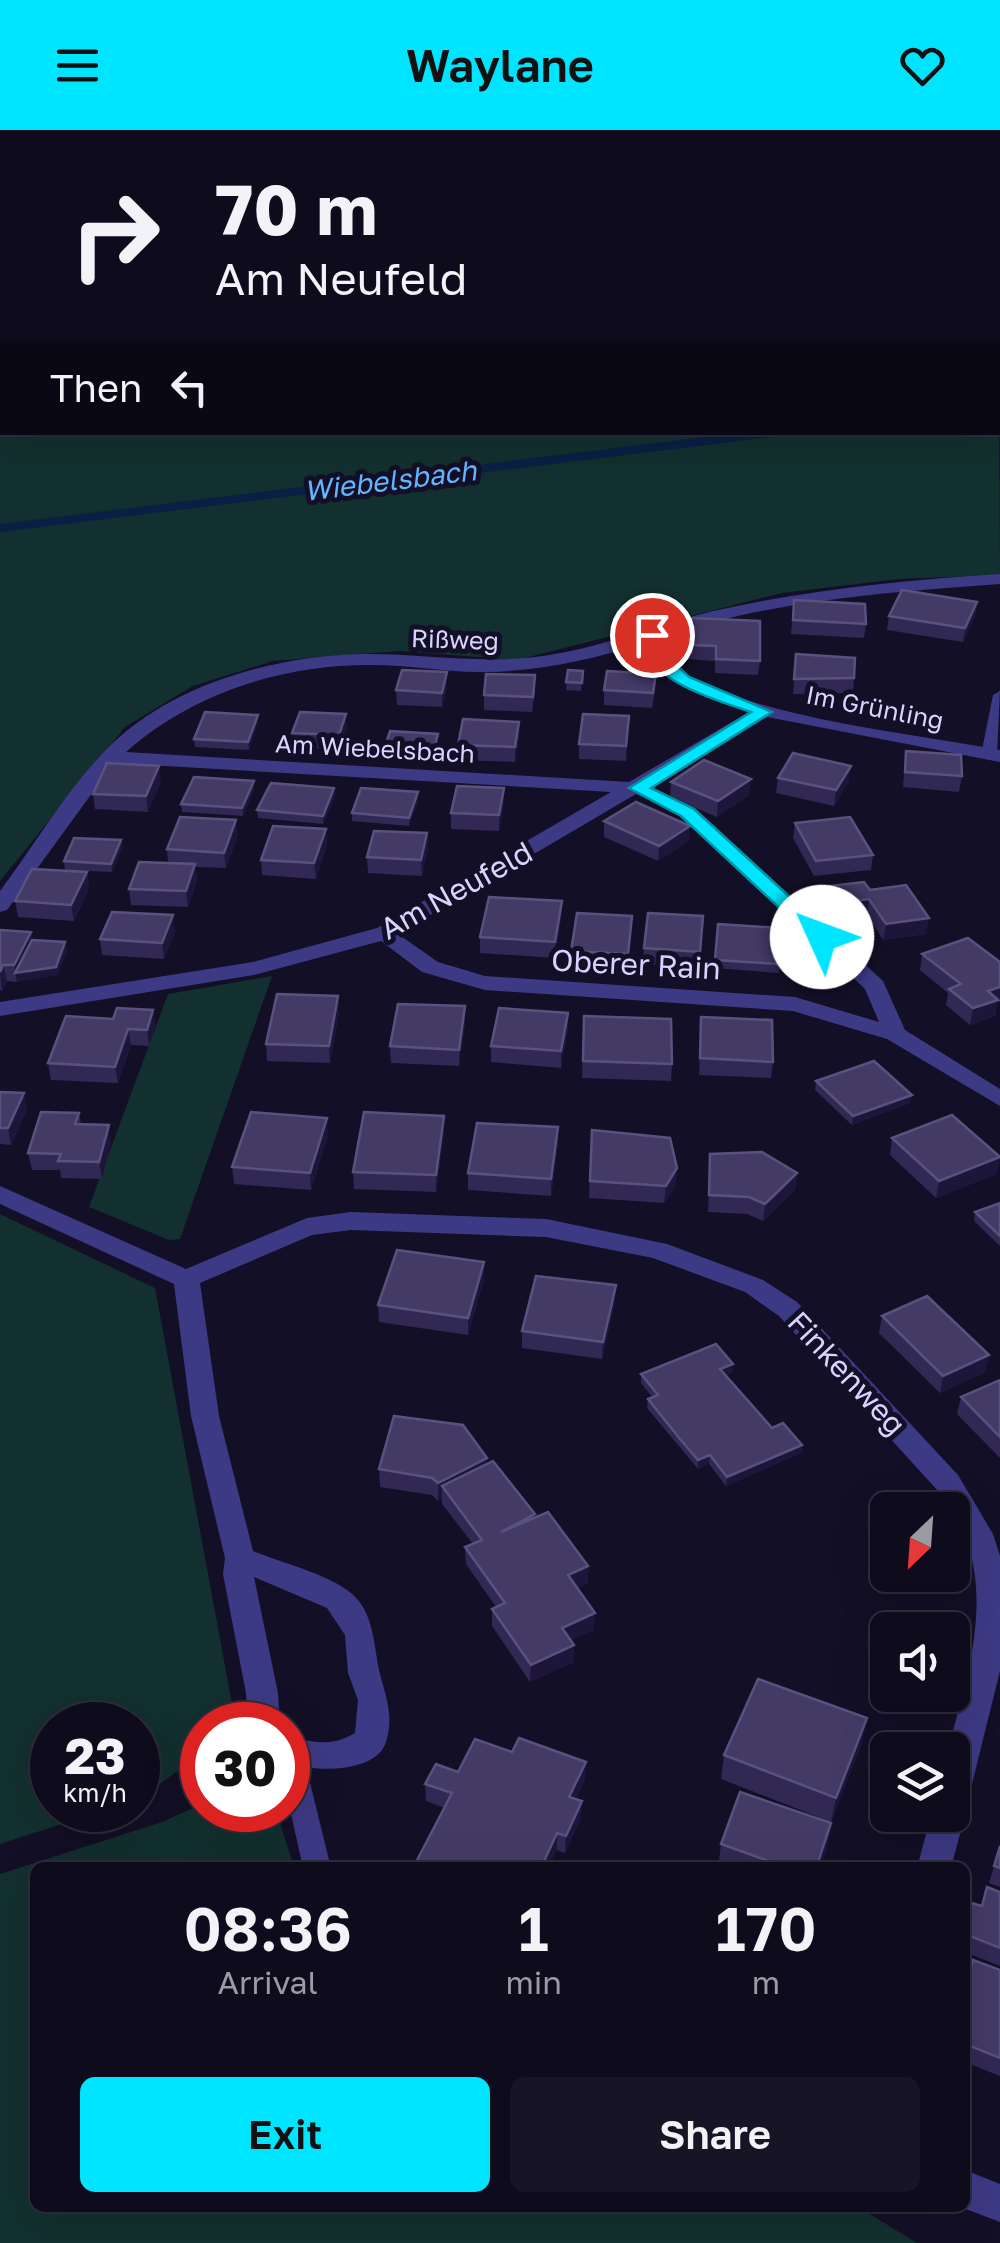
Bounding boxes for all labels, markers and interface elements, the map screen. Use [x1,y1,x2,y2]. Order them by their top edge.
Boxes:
icon: menu [50,38,105,93]
text: Waylane [406,38,594,92]
icon: heart [895,38,950,93]
text: 70 m [215,166,377,250]
icon: right [50,170,180,300]
text: Am Neufeld [215,251,467,305]
icon: left [162,360,217,415]
text: Then [50,365,142,410]
water label: Wiebelsbach [302,453,480,507]
pin [610,593,695,678]
icon: arrive [625,608,680,663]
street label: Rißweg [411,622,499,656]
street label: Im Grünling [804,678,946,736]
street label: Am Wiebelsbach [274,727,476,769]
street label: Am Neufeld [374,833,538,947]
position arrow [770,885,874,989]
street label: Oberer Rain [550,942,722,986]
street label: Finkenweg [781,1304,913,1442]
north arrow [870,1492,970,1592]
map controls [870,1492,970,1832]
button: sound [870,1612,970,1712]
speed limit sign: 30 [180,1702,310,1832]
text: 23 [64,1725,125,1785]
button: layers [870,1732,970,1832]
text: km/h [63,1777,127,1808]
text: 08:36 [184,1892,352,1964]
text: 1 [519,1892,549,1964]
text: 170 [716,1892,816,1964]
text: Arrival [218,1963,318,2001]
text: min [505,1963,562,2001]
text: m [752,1963,780,2001]
button: Exit [80,2077,490,2192]
button: Share [510,2077,920,2192]

